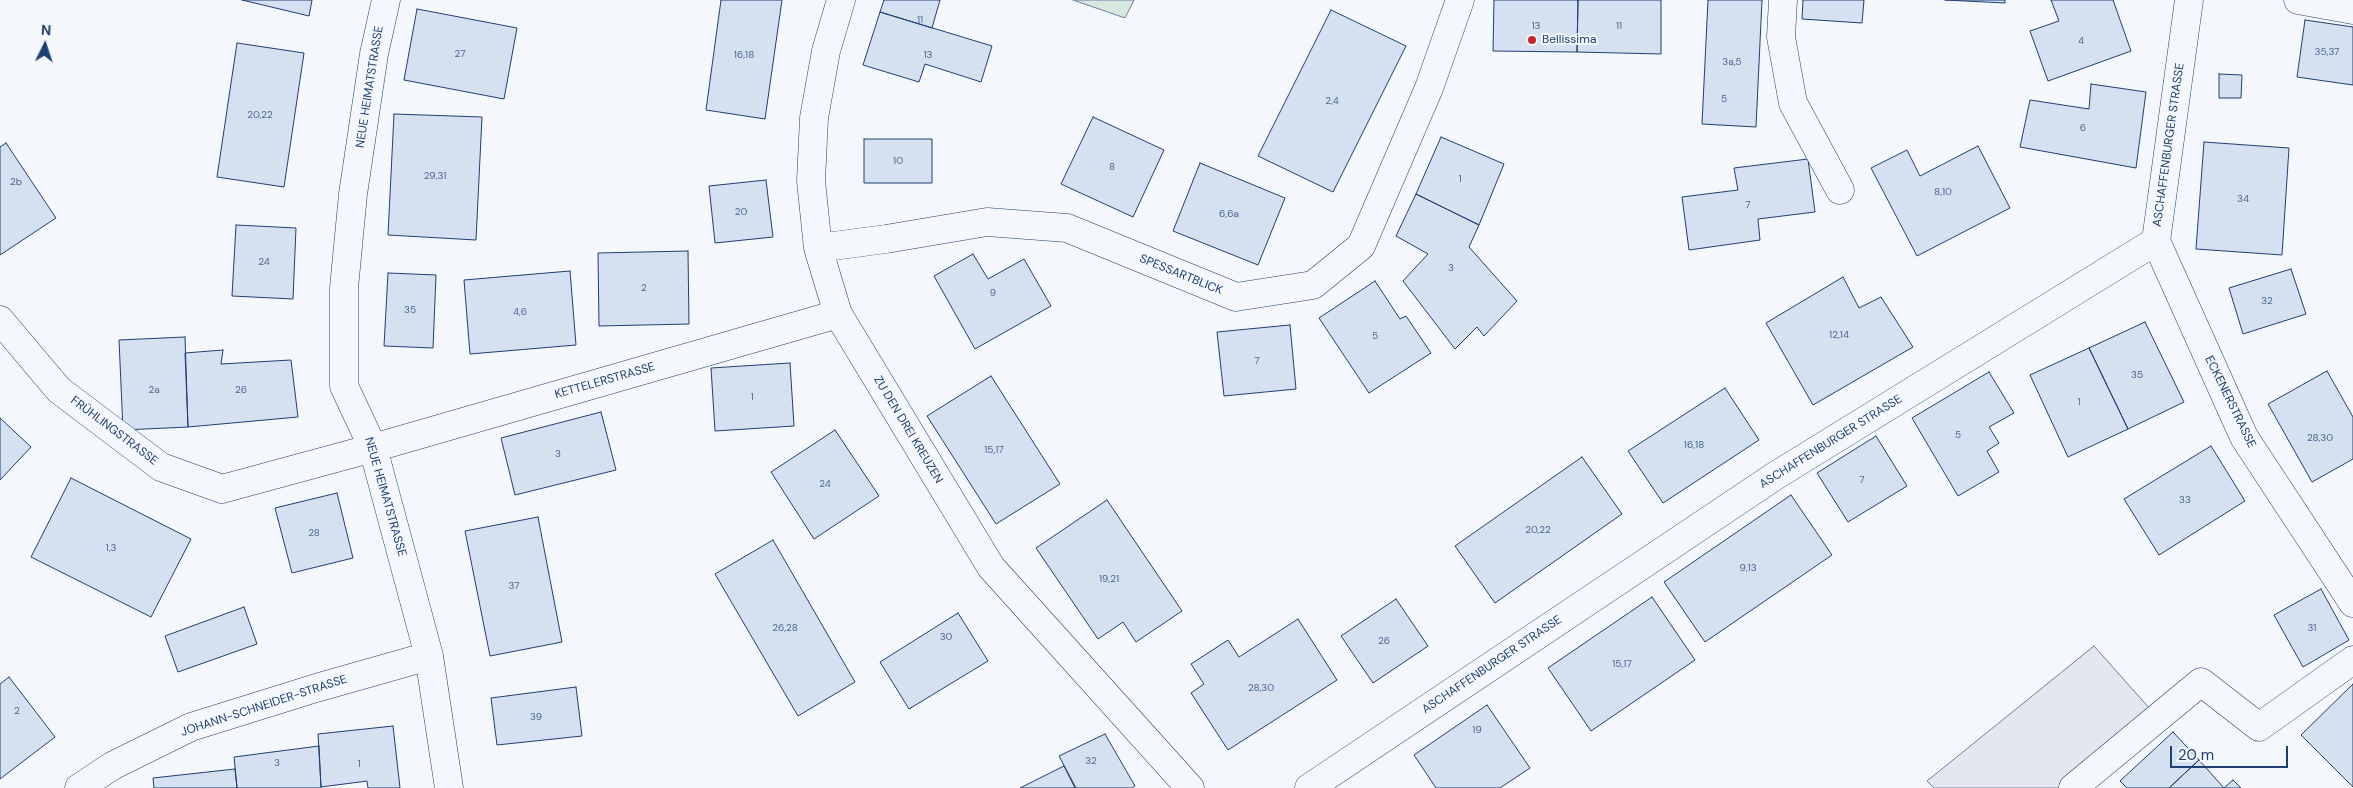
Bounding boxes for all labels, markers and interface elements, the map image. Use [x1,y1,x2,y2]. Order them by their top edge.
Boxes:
house number: 11 [917,14,923,26]
north arrow [20,20,70,70]
house number: 13 [1531,20,1541,32]
house number: 11 [1616,20,1622,32]
text: N [40,21,52,39]
street label: NEUE HEIMATSTRASSE [353,25,387,149]
place label: Bellissima [1542,33,1596,47]
marker: Bellissima [1526,34,1538,46]
house number: 4 [2078,35,2084,47]
house number: 35,37 [2315,46,2339,58]
house number: 27 [455,48,465,60]
house number: 16,18 [734,49,754,61]
house number: 13 [923,49,933,61]
house number: 3a,5 [1722,56,1742,68]
street label: ASCHAFFENBURGER STRASSE [2150,62,2188,228]
house number: 5 [1721,93,1727,105]
house number: 2,4 [1325,95,1339,107]
house number: 20,22 [247,109,273,121]
house number: 6 [2080,122,2086,134]
house number: 10 [893,155,903,167]
house number: 8 [1109,161,1115,173]
house number: 29,31 [424,170,446,182]
house number: 1 [1458,173,1462,185]
house number: 2b [10,176,22,188]
house number: 8,10 [1934,186,1952,198]
house number: 34 [2237,193,2249,205]
house number: 7 [1745,199,1751,211]
house number: 20 [735,206,747,218]
house number: 6,6a [1219,208,1239,220]
street label: SPESSARTBLICK [1137,252,1225,298]
house number: 24 [258,256,270,268]
house number: 3 [1448,262,1454,274]
house number: 2 [641,282,647,294]
house number: 9 [990,287,996,299]
house number: 32 [2261,295,2273,307]
house number: 35 [404,304,416,316]
house number: 4,6 [513,306,527,318]
house number: 12,14 [1829,329,1849,341]
house number: 5 [1372,330,1378,342]
street label: ECKENERSTRASSE [2201,354,2259,450]
house number: 7 [1254,355,1260,367]
street label: KETTELERSTRASSE [553,360,657,402]
house number: 35 [2131,369,2143,381]
street label: ZU DEN DREI KREUZEN [870,374,946,486]
house number: 2a [148,384,160,396]
house number: 26 [235,384,247,396]
house number: 1 [750,391,754,403]
street label: ASCHAFFENBURGER STRASSE [1757,392,1905,492]
street label: FRÜHLINGSTRASSE [68,394,160,468]
house number: 1 [2077,396,2081,408]
house number: 5 [1955,429,1961,441]
house number: 28,30 [2307,432,2333,444]
street label: NEUE HEIMATSTRASSE [361,436,409,558]
house number: 16,18 [1684,439,1704,451]
house number: 15,17 [984,444,1004,456]
house number: 3 [555,448,561,460]
house number: 7 [1859,474,1865,486]
house number: 24 [819,478,831,490]
house number: 33 [2179,494,2191,506]
house number: 20,22 [1525,524,1551,536]
house number: 28 [308,527,320,539]
house number: 1,3 [106,542,116,554]
house number: 9,13 [1739,562,1757,574]
house number: 19,21 [1099,573,1119,585]
house number: 37 [508,580,520,592]
street label: ASCHAFFENBURGER STRASSE [1419,613,1565,717]
house number: 26,28 [772,622,798,634]
house number: 31 [2308,622,2316,634]
house number: 30 [940,631,952,643]
house number: 26 [1378,635,1390,647]
house number: 15,17 [1612,658,1632,670]
street label: JOHANN-SCHNEIDER-STRASSE [179,672,349,740]
house number: 28,30 [1248,682,1274,694]
house number: 2 [14,705,20,717]
house number: 39 [530,711,542,723]
house number: 19 [1472,724,1482,736]
scale bar [2173,736,2290,768]
text: 20 m [2178,745,2214,765]
house number: 32 [1085,755,1097,767]
house number: 3 [274,757,280,769]
house number: 1 [357,758,361,770]

